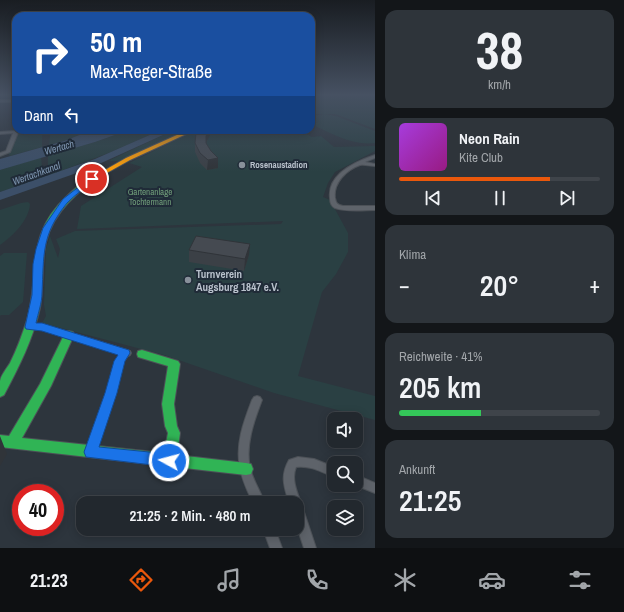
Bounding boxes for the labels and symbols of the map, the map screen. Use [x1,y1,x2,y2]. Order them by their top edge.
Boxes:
water label: Wertach [43,137,76,158]
water label: Wertachkanal [10,159,62,188]
place label: Rosenaustadion [250,159,308,171]
marker: Rosenaustadion [237,160,247,170]
pin [75,162,109,196]
park label: Gartenanlage Tochtermann [128,186,172,208]
place label: Turnverein Augsburg 1847 e.V. [196,267,279,294]
marker: Turnverein Augsburg 1847 e.V. [183,275,193,285]
position arrow [148,440,190,482]
speed limit sign: 40 [12,484,64,536]

